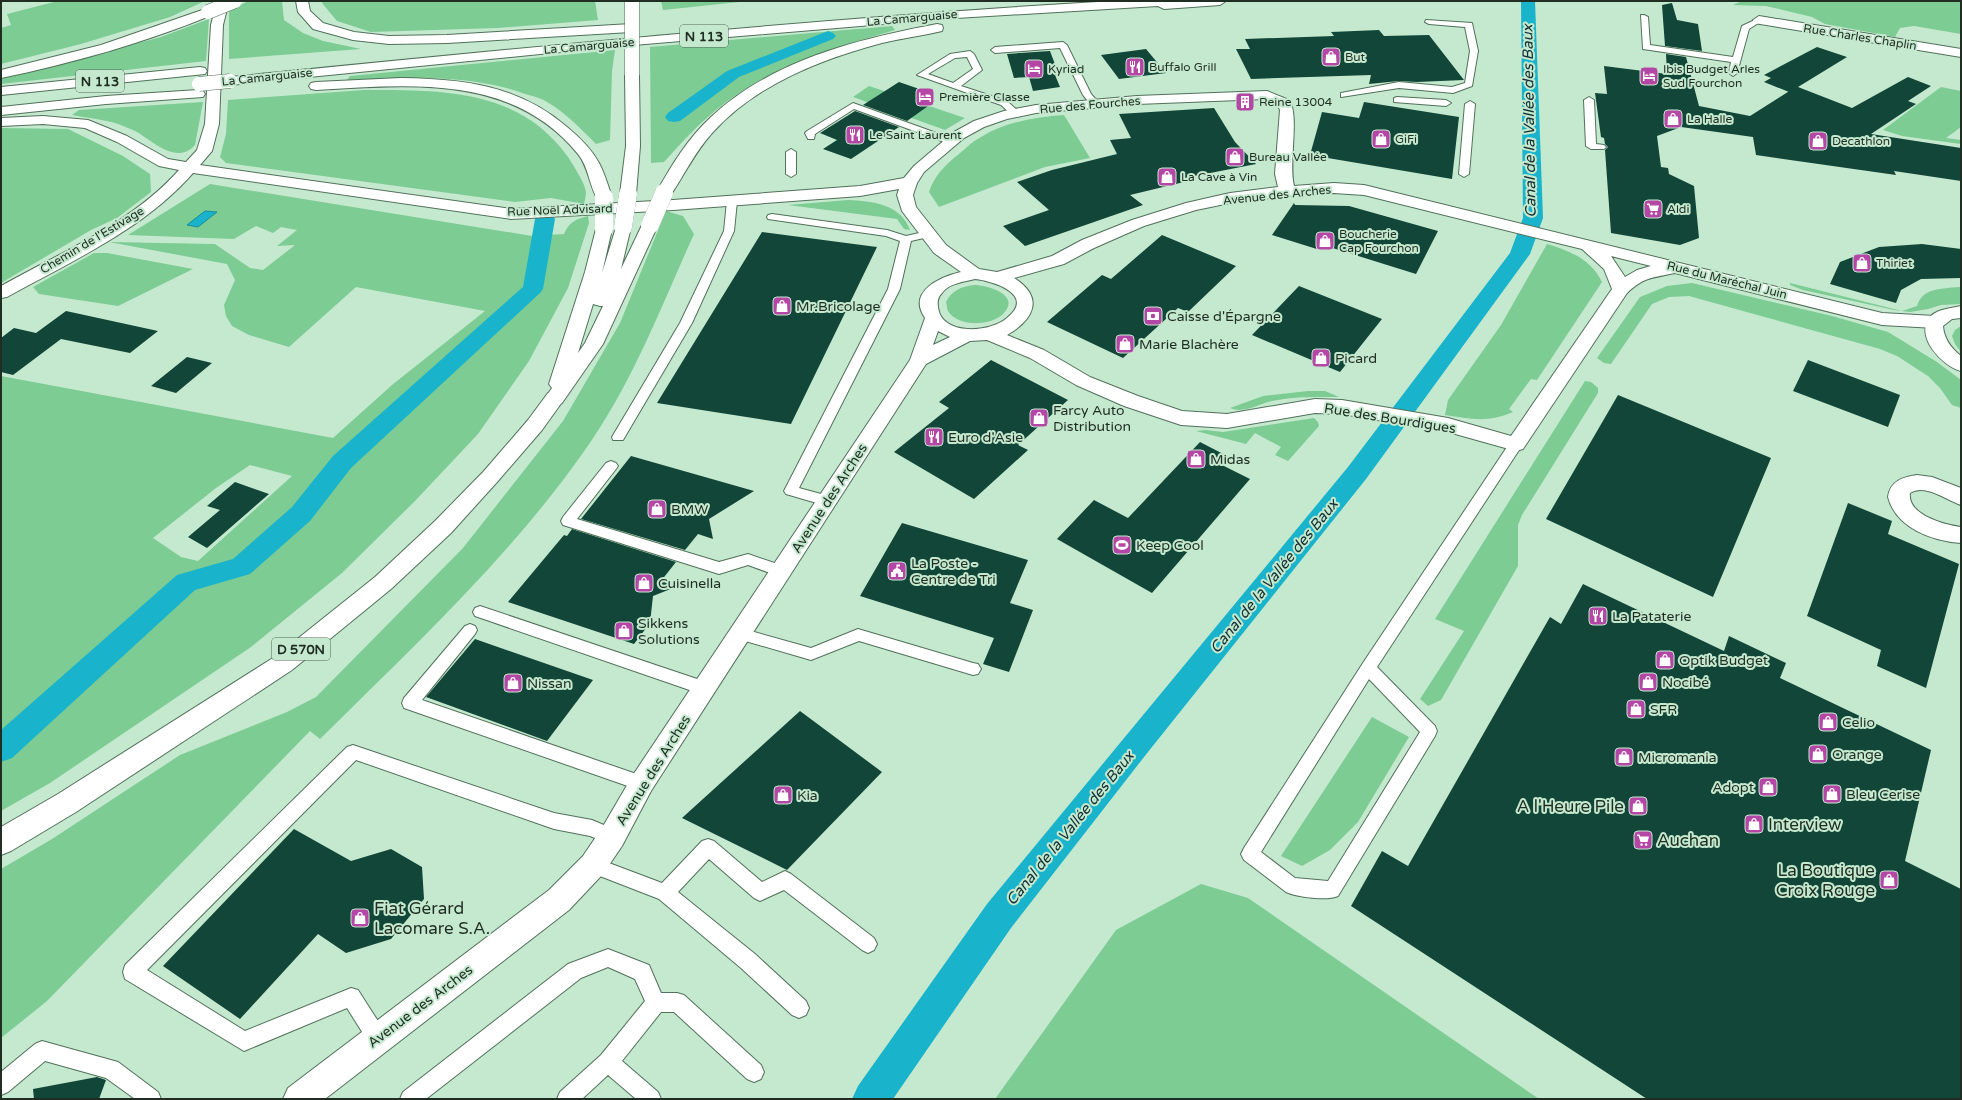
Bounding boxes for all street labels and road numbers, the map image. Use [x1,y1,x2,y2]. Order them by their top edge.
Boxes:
street label: La Camarguaise [866,7,958,29]
street label: Rue Charles Chaplin [1802,21,1918,53]
road number: N 113 [680,25,728,47]
street label: La Camarguaise [543,35,635,57]
street label: La Camarguaise [221,65,313,89]
road number: N 113 [76,70,124,92]
street label: Rue des Fourches [1039,94,1141,116]
street label: Avenue des Arches [1222,182,1332,208]
street label: Rue Noël Advisard [507,201,613,219]
street label: Chemin de l'Estivage [38,203,146,276]
street label: Rue du Maréchal Juin [1666,258,1788,302]
street label: Rue des Bourdigues [1323,400,1457,437]
street label: Avenue des Arches [788,440,871,556]
road number: D 570N [272,638,330,660]
street label: Avenue des Arches [613,712,694,829]
street label: Avenue des Arches [364,961,476,1051]

